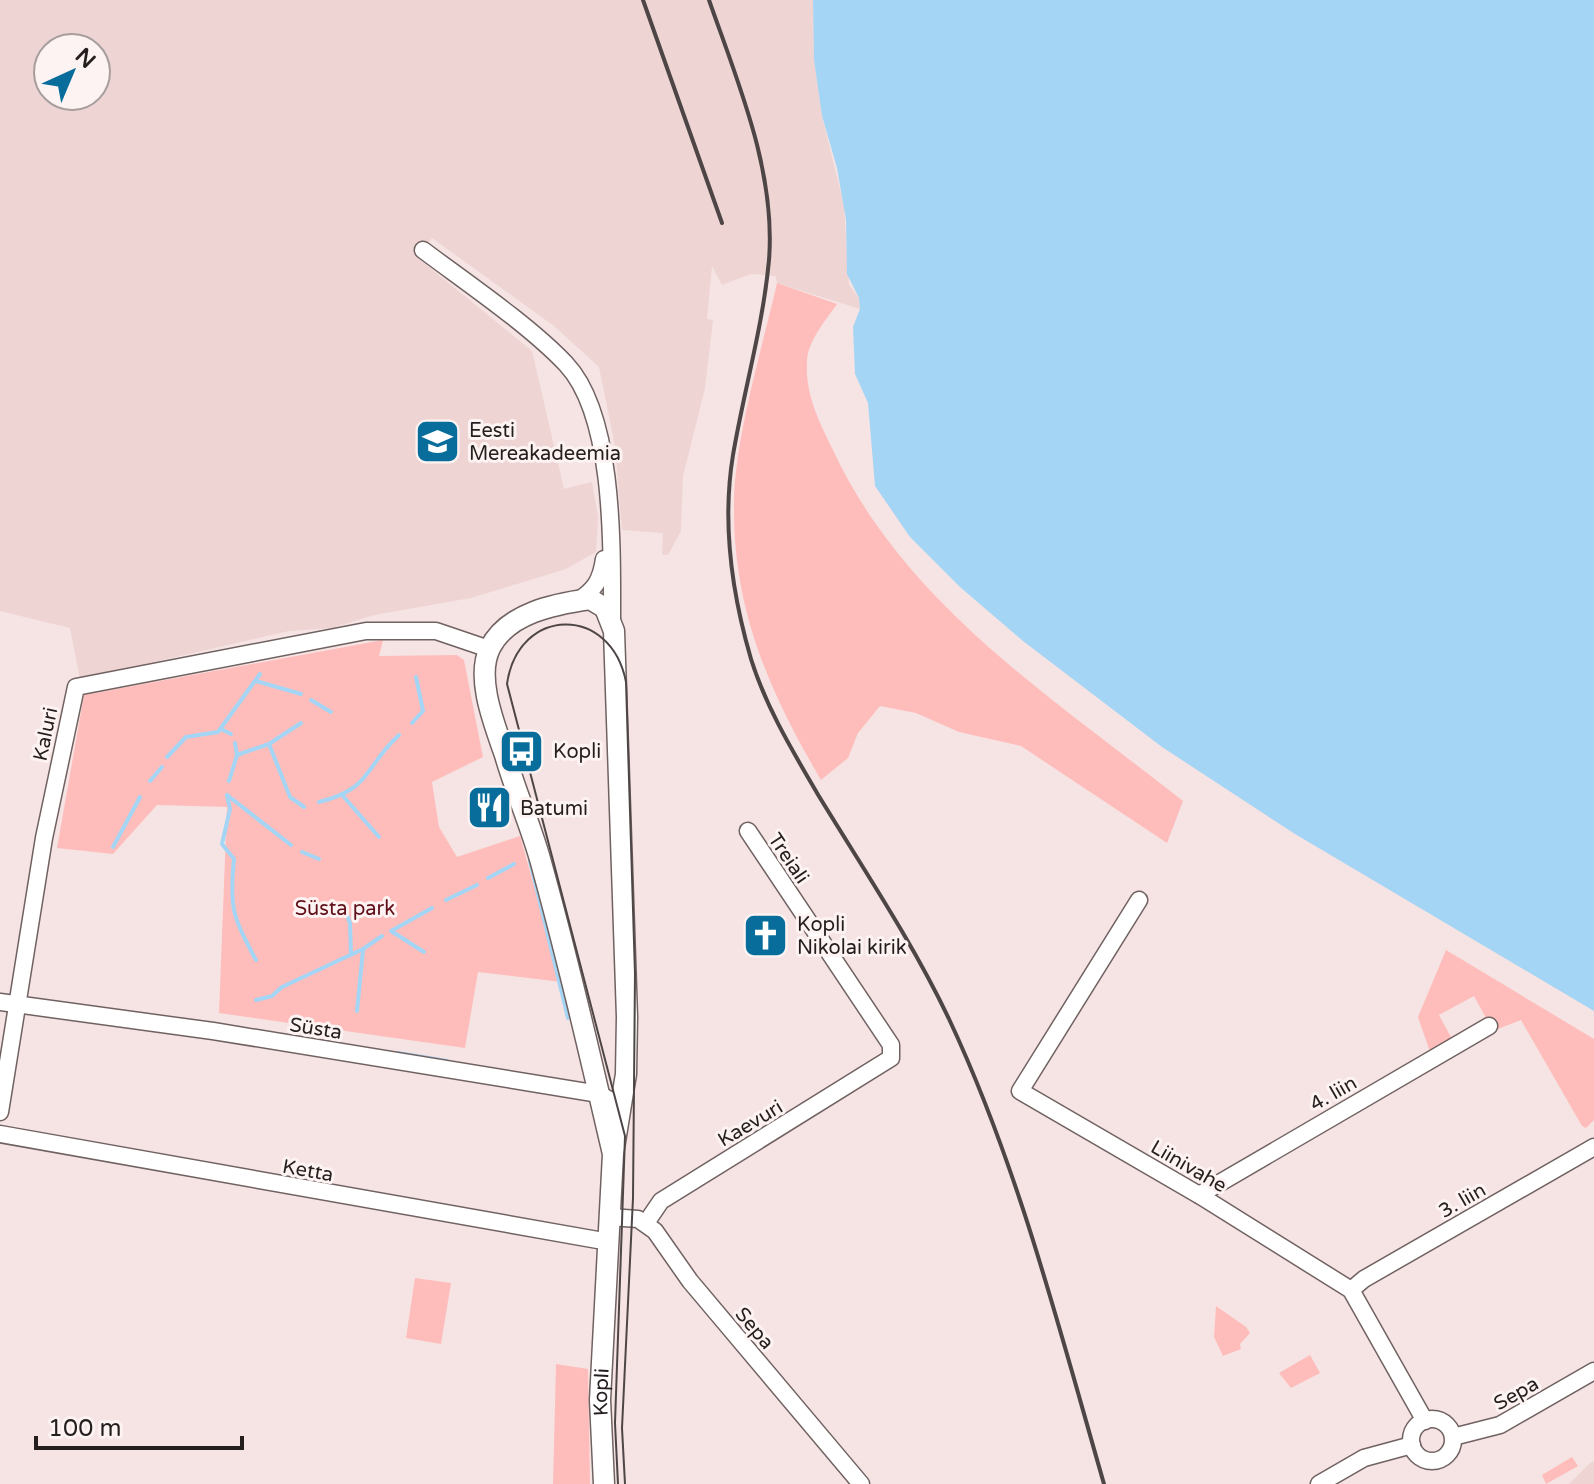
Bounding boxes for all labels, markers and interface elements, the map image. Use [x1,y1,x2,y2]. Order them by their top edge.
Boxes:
north arrow [32,32,112,112]
text: N [70,43,101,74]
school or university icon: Eesti Mereakadeemia [414,418,462,466]
place label: Eesti Mereakadeemia [469,419,621,466]
street label: Kaluri [29,705,63,763]
bus stop icon: Kopli [498,727,546,775]
place label: Kopli [553,740,601,764]
restaurant icon: Batumi [465,784,513,832]
place label: Batumi [520,797,588,821]
street label: Treiali [763,829,814,888]
park label: Süsta park [295,897,395,921]
church icon: Kopli Nikolai kirik [742,911,790,959]
place label: Kopli Nikolai kirik [797,913,907,960]
street label: Süsta [288,1013,344,1045]
street label: 4. liin [1306,1071,1361,1117]
street label: Kaevuri [714,1095,787,1152]
street label: Liinivahe [1146,1136,1231,1198]
street label: Ketta [281,1155,335,1187]
street label: 3. liin [1435,1178,1490,1224]
street label: Sepa [730,1303,779,1355]
street label: Kopli [589,1367,615,1417]
street label: Sepa [1490,1372,1543,1416]
scale bar [36,1400,242,1450]
text: 100 m [48,1414,122,1443]

